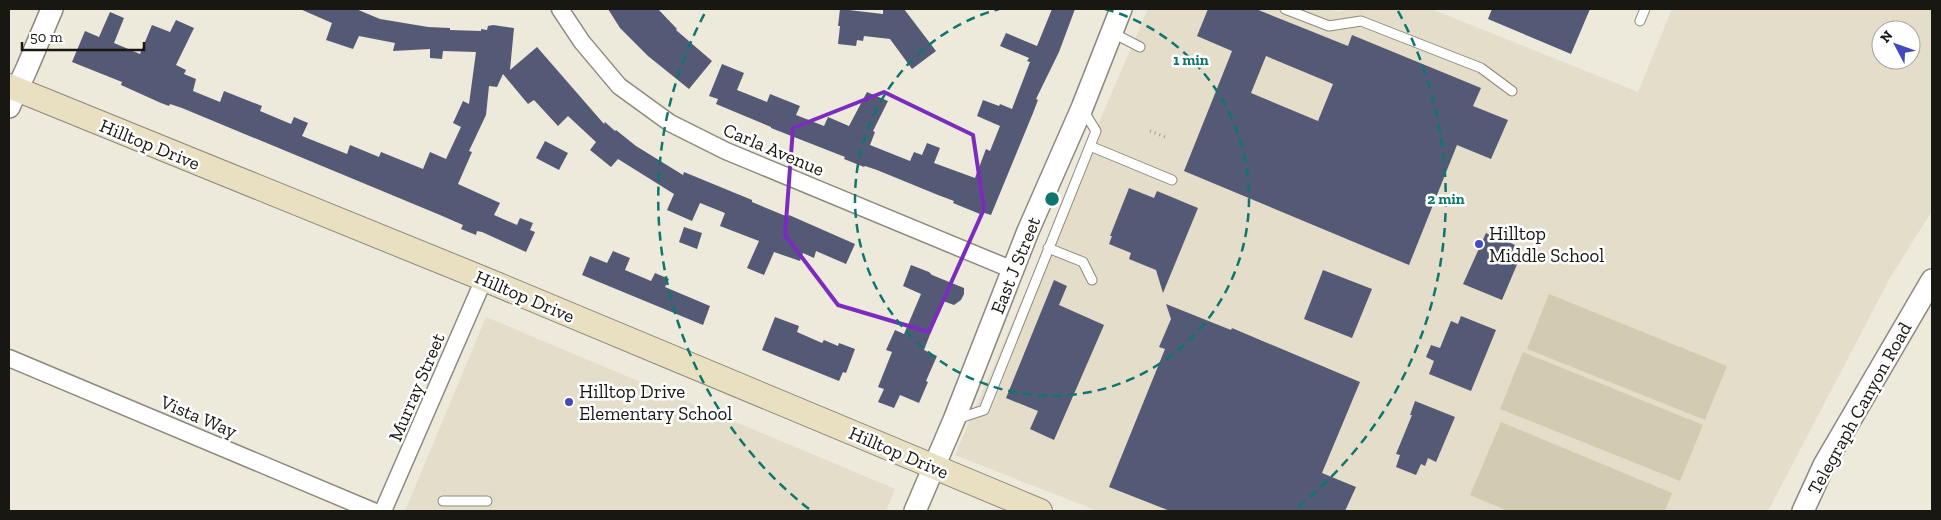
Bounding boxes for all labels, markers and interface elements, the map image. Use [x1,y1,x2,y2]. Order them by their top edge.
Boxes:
scale bar [22,20,145,52]
north arrow [1871,20,1921,70]
text: N [1877,27,1897,46]
text: 50 m [30,28,63,46]
text: 1 min [1173,51,1209,69]
street label: Hilltop Drive [96,114,203,175]
street label: Carla Avenue [720,118,828,181]
centre of rings [1043,190,1061,208]
text: 2 min [1427,190,1465,208]
street label: East J Street [986,213,1045,317]
place label: Hilltop Middle School [1489,222,1604,267]
marker: Hilltop Middle School [1473,238,1485,250]
street label: Hilltop Drive [471,265,578,328]
street label: Telegraph Canyon Road [1802,318,1917,498]
street label: Murray Street [383,330,450,445]
place label: Hilltop Drive Elementary School [579,380,732,425]
street label: Vista Way [156,390,241,443]
marker: Hilltop Drive Elementary School [563,396,575,408]
street label: Hilltop Drive [845,421,952,484]

